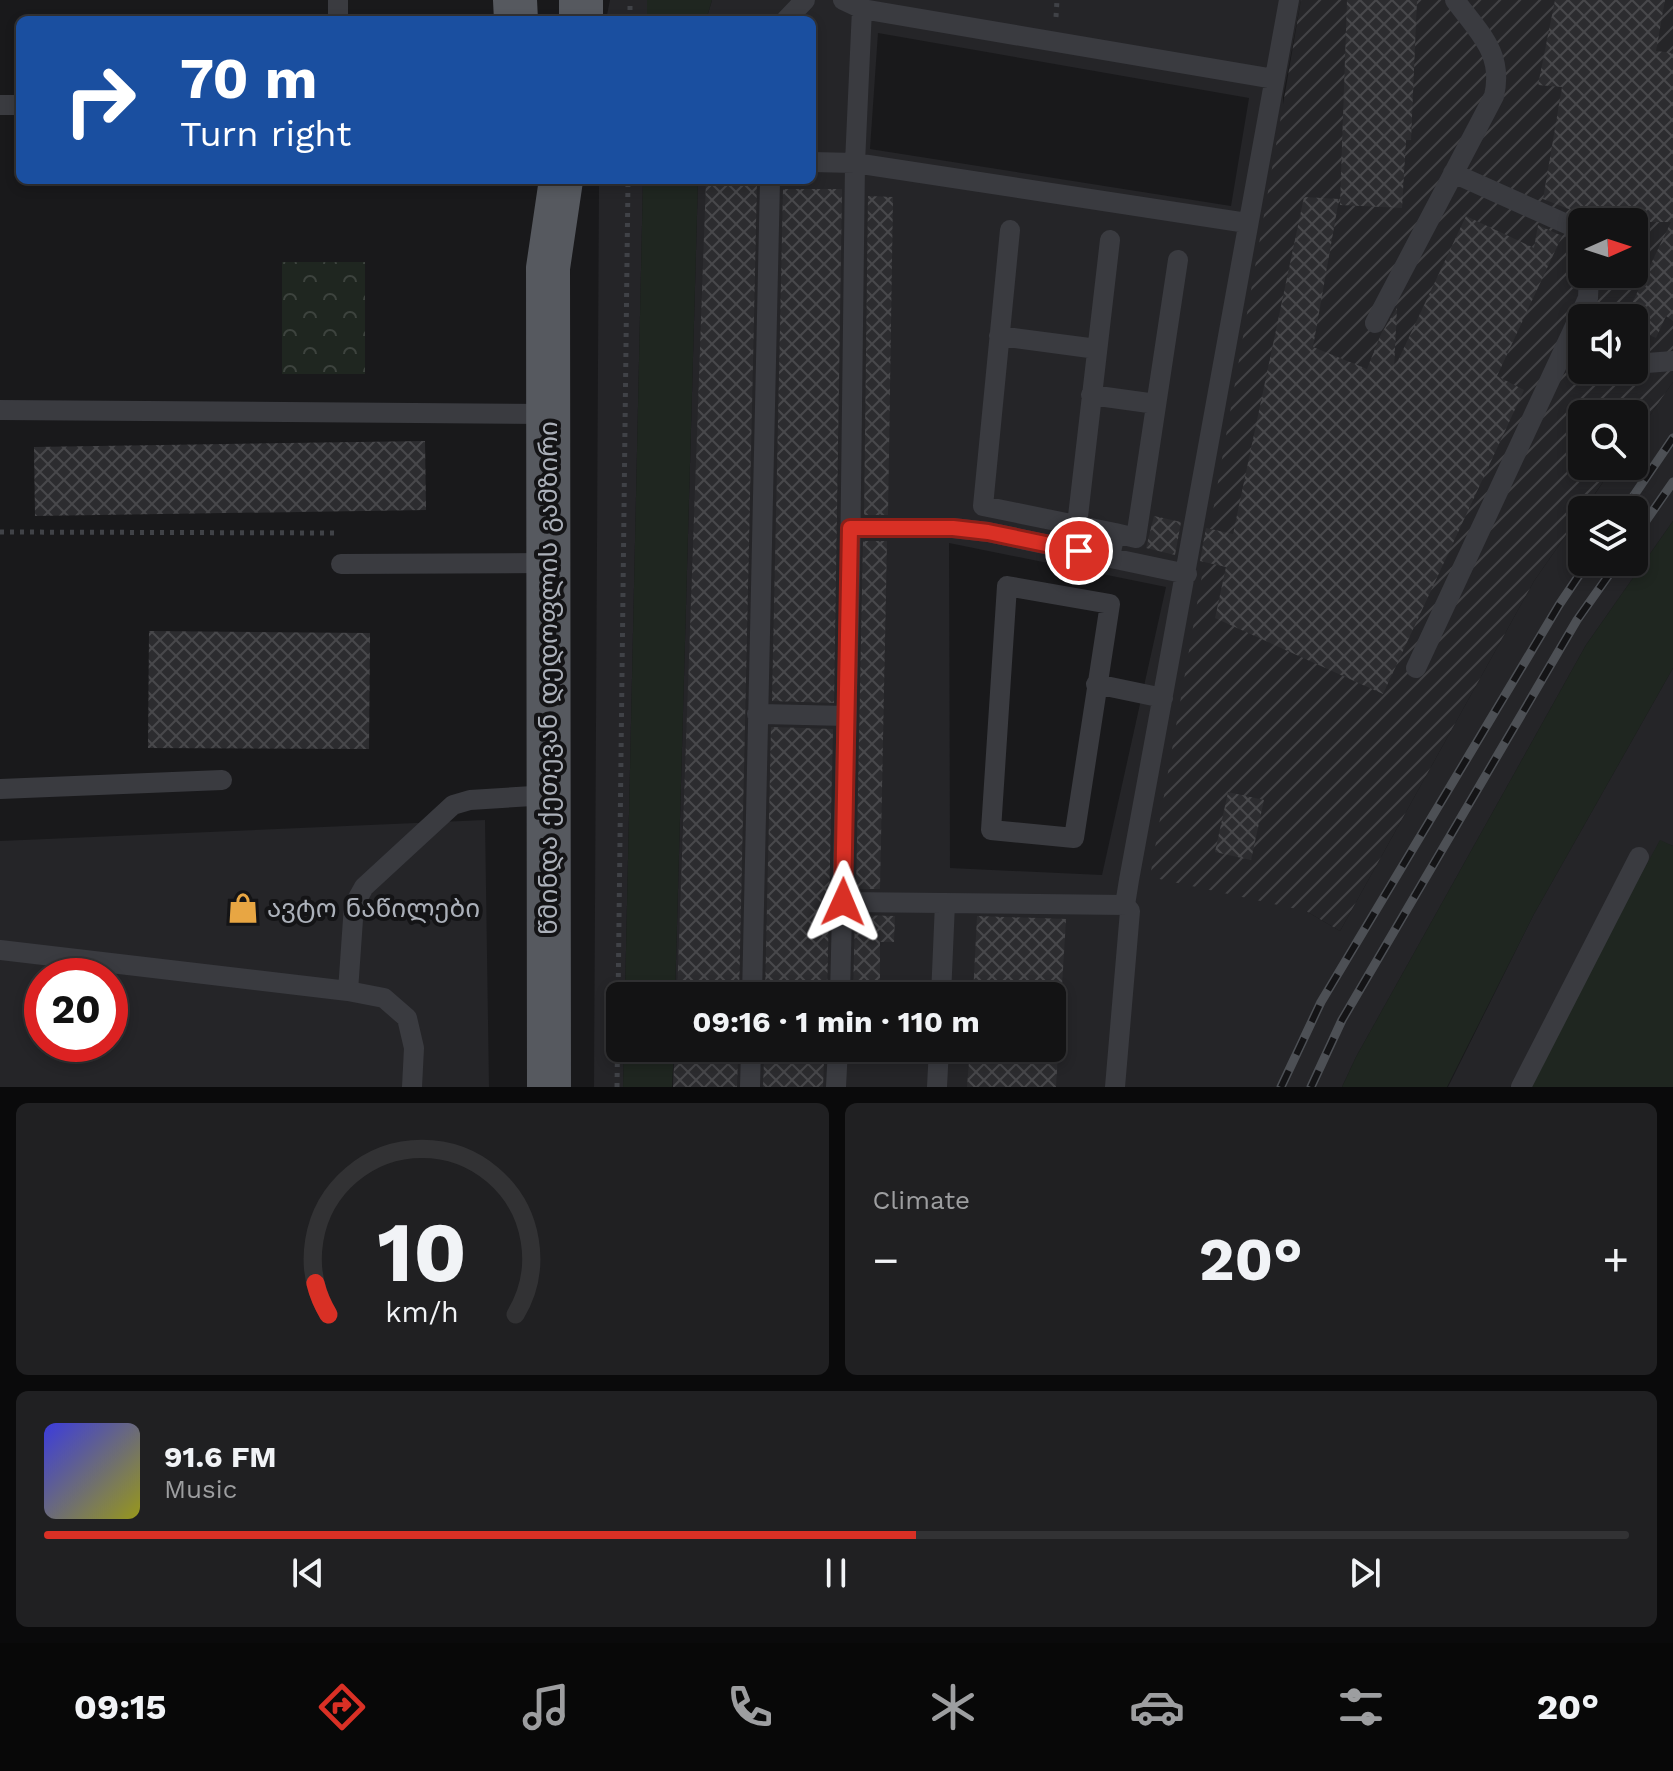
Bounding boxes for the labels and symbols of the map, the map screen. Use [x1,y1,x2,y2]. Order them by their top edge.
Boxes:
north arrow [1568,208,1648,288]
street label: წმინდა ქეთევან დედოფლის გამზირი [533,421,564,935]
pin [1045,517,1113,585]
position arrow [801,860,885,944]
shop icon: ავტო ნაწილები [226,891,260,925]
place label: ავტო ნაწილები [267,893,480,924]
speed limit sign: 20 [24,958,128,1062]

